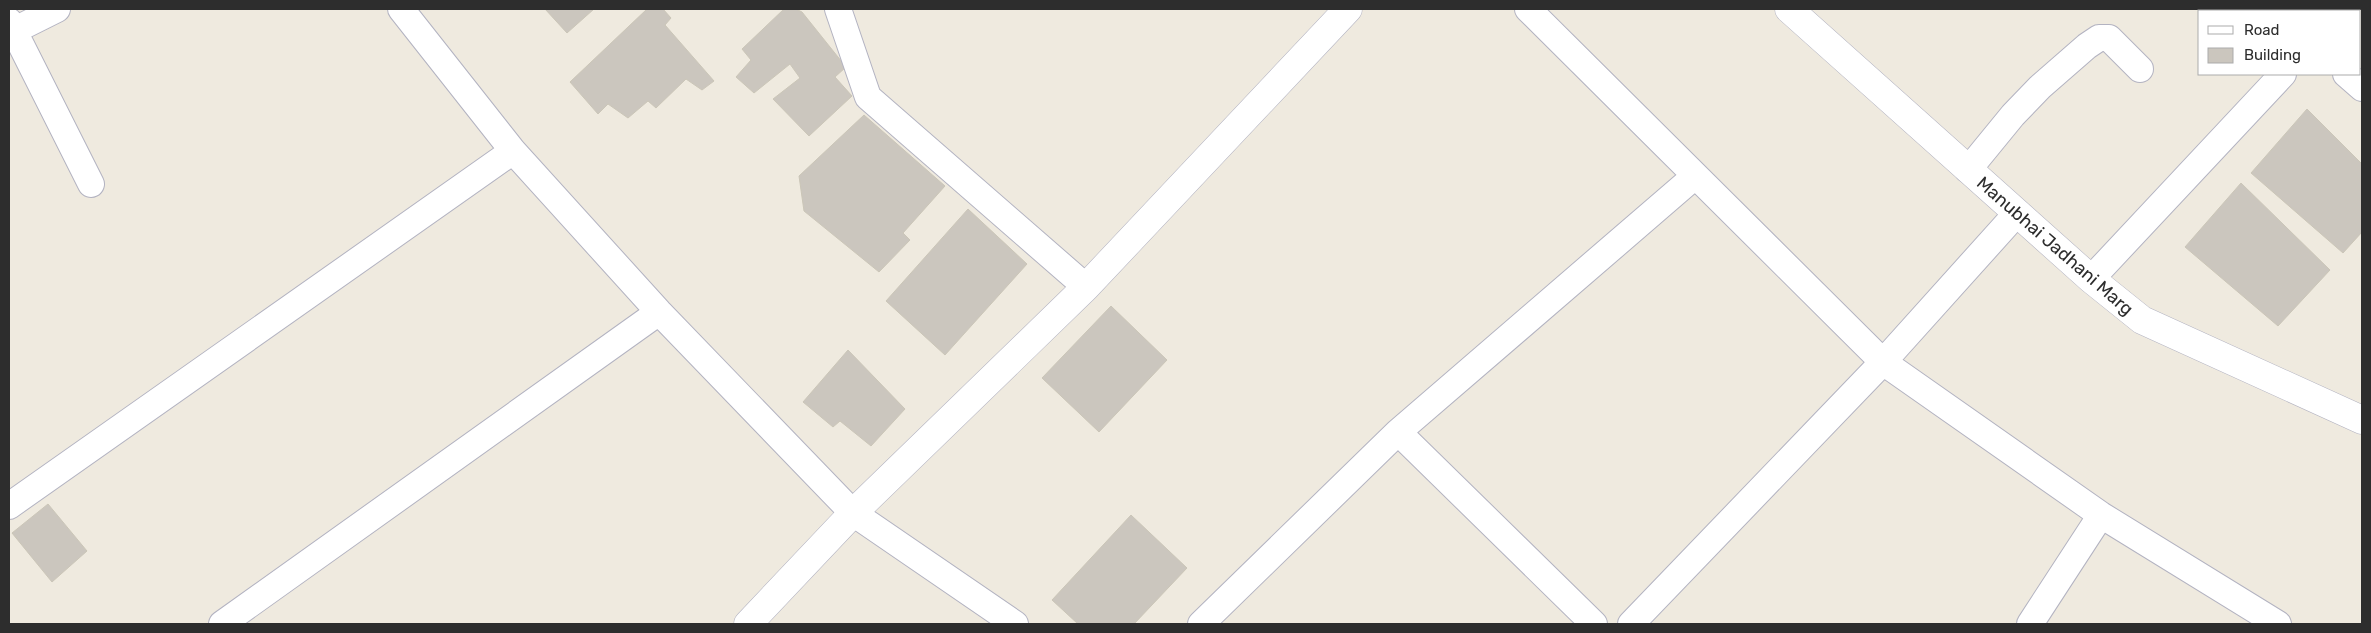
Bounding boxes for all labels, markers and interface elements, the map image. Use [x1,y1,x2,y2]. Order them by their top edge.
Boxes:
legend [2198,10,2361,75]
text: Road [2244,21,2280,39]
text: Building [2244,46,2301,64]
street label: Manubhai Jadhani Marg [1972,172,2138,320]

